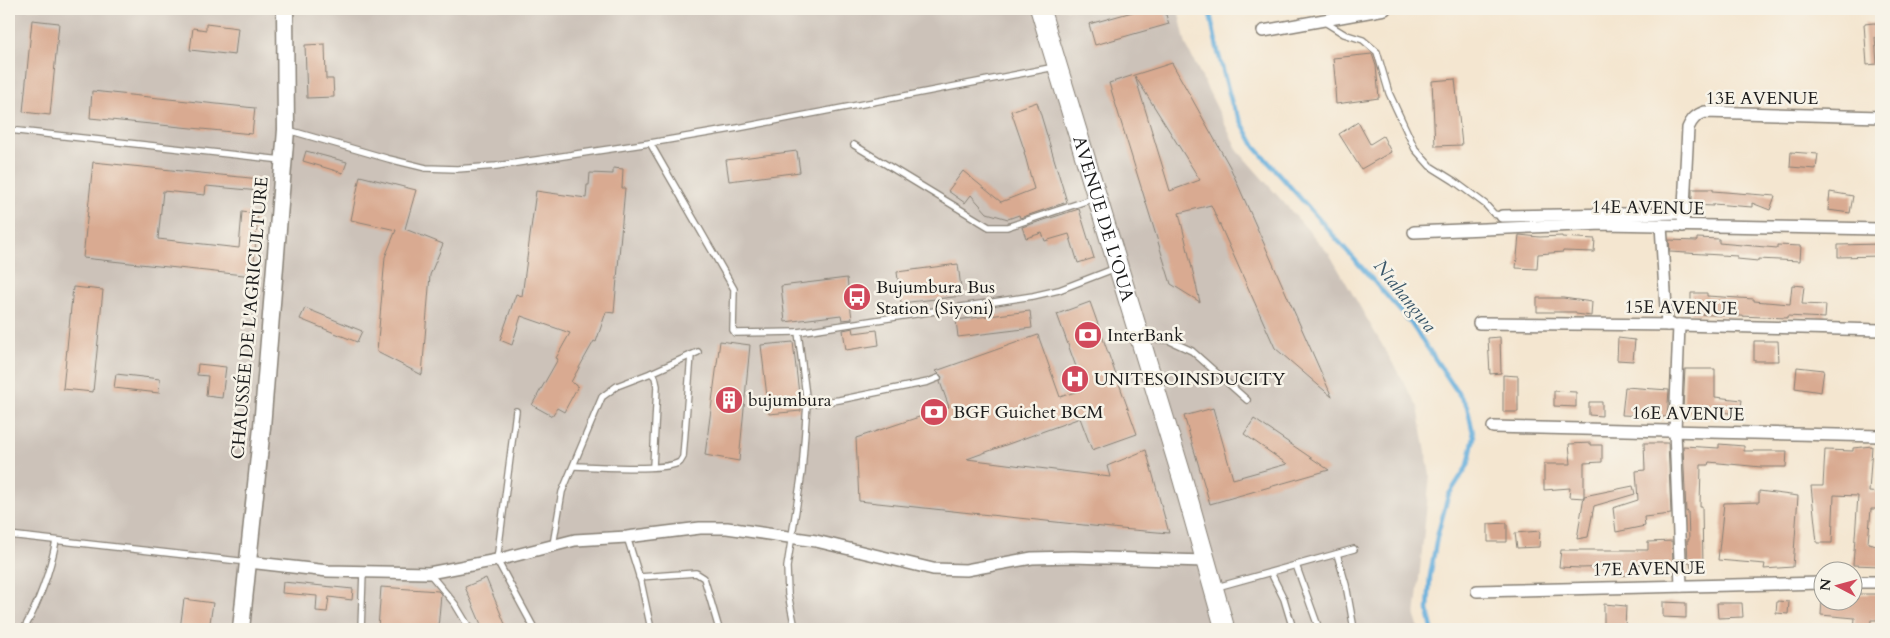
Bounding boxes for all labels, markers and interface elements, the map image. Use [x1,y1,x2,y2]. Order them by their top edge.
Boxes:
street label: 13E AVENUE [1706,86,1818,111]
street label: AVENUE DE L'OUA [1067,133,1141,305]
street label: CHAUSSÉE DE L'AGRICULTURE [225,176,275,460]
street label: 14E AVENUE [1591,195,1705,221]
water label: Ntahangwa [1368,254,1443,338]
place label: Bujumbura Bus Station (Siyoni) [876,275,995,321]
bus stop icon: Bujumbura Bus Station (Siyoni) [842,282,872,312]
street label: 15E AVENUE [1624,295,1738,321]
bank icon: InterBank [1073,320,1103,350]
place label: InterBank [1107,323,1184,348]
hospital icon: UNITESOINSDUCITY [1060,364,1090,394]
place label: UNITESOINSDUCITY [1094,367,1286,392]
building icon: bujumbura [714,385,744,415]
place label: bujumbura [748,388,832,413]
bank icon: BGF Guichet BCM [919,397,949,427]
place label: BGF Guichet BCM [953,400,1104,425]
street label: 16E AVENUE [1631,401,1745,427]
street label: 17E AVENUE [1592,556,1706,582]
north arrow [1812,560,1862,610]
text: N [1815,578,1836,592]

